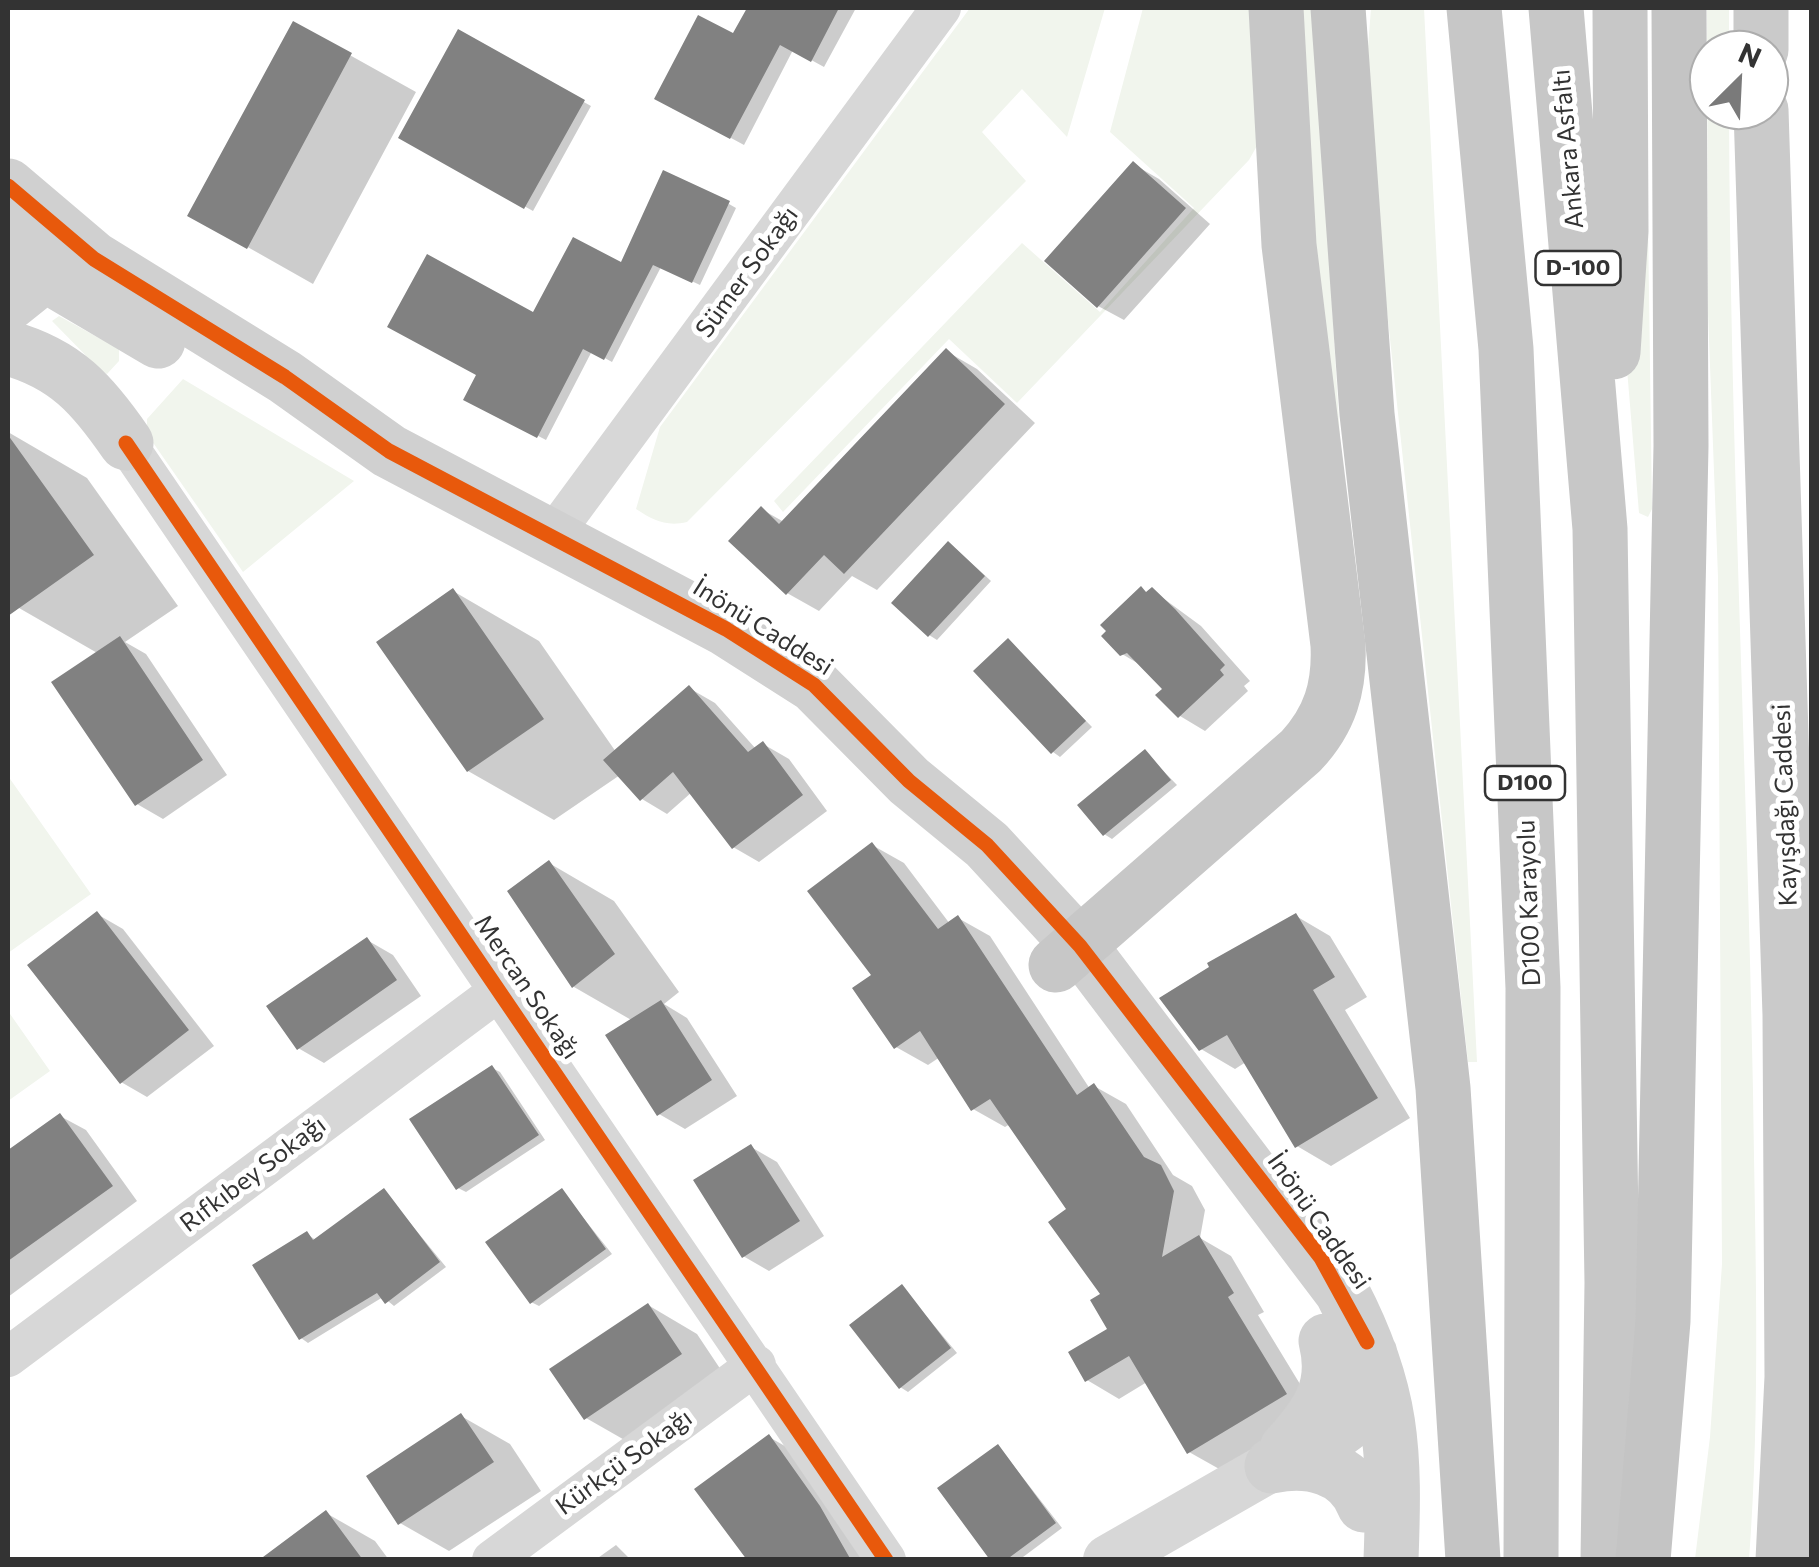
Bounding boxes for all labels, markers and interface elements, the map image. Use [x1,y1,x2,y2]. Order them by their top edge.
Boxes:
north arrow [1689,30,1789,130]
text: N [1734,35,1767,74]
street label: Ankara Asfaltı [1546,68,1590,230]
street label: Sümer Sokağı [689,201,805,343]
road number: D-100 [1536,251,1620,285]
street label: İnönü Caddesi [687,572,839,682]
street label: Kayışdağı Caddesi [1766,703,1804,907]
road number: D100 [1485,766,1565,800]
street label: D100 Karayolu [1511,819,1547,987]
street label: Mercan Sokağı [468,909,586,1065]
street label: Rıfkıbey Sokağı [174,1109,332,1239]
street label: İnönü Caddesi [1261,1147,1377,1295]
street label: Kürkçü Sokağı [550,1403,698,1521]

